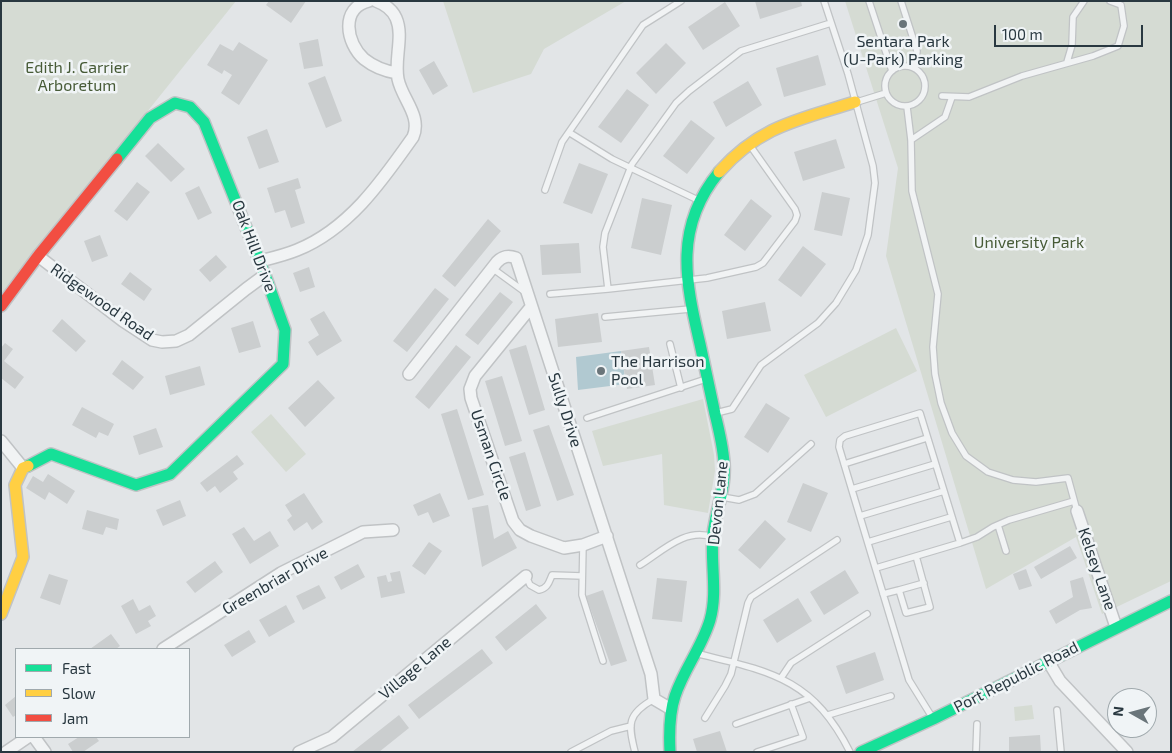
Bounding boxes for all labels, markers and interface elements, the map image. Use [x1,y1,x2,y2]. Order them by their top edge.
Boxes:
scale bar [997,15,1146,47]
marker: Sentara Park (U-Park) Parking [897,18,909,30]
text: 100 m [1002,25,1043,43]
place label: Sentara Park (U-Park) Parking [843,32,963,70]
park label: Edith J. Carrier Arboretum [25,58,129,96]
street label: Oak Hill Drive [228,197,280,295]
park label: University Park [974,233,1084,253]
street label: Ridgewood Road [47,259,157,345]
place label: The Harrison Pool [611,352,705,390]
marker: The Harrison Pool [595,365,607,377]
street label: Sully Drive [544,370,586,450]
street label: Usman Circle [466,407,516,503]
street label: Devon Lane [704,460,732,546]
street label: Kelsey Lane [1074,525,1120,613]
street label: Greenbriar Drive [219,543,331,619]
street label: Village Lane [375,632,455,704]
street label: Port Republic Road [950,637,1082,717]
legend [15,648,190,738]
text: Fast [62,659,91,677]
text: Slow [62,684,96,702]
north arrow [1107,688,1157,738]
text: N [1109,705,1127,717]
text: Jam [62,709,88,727]

